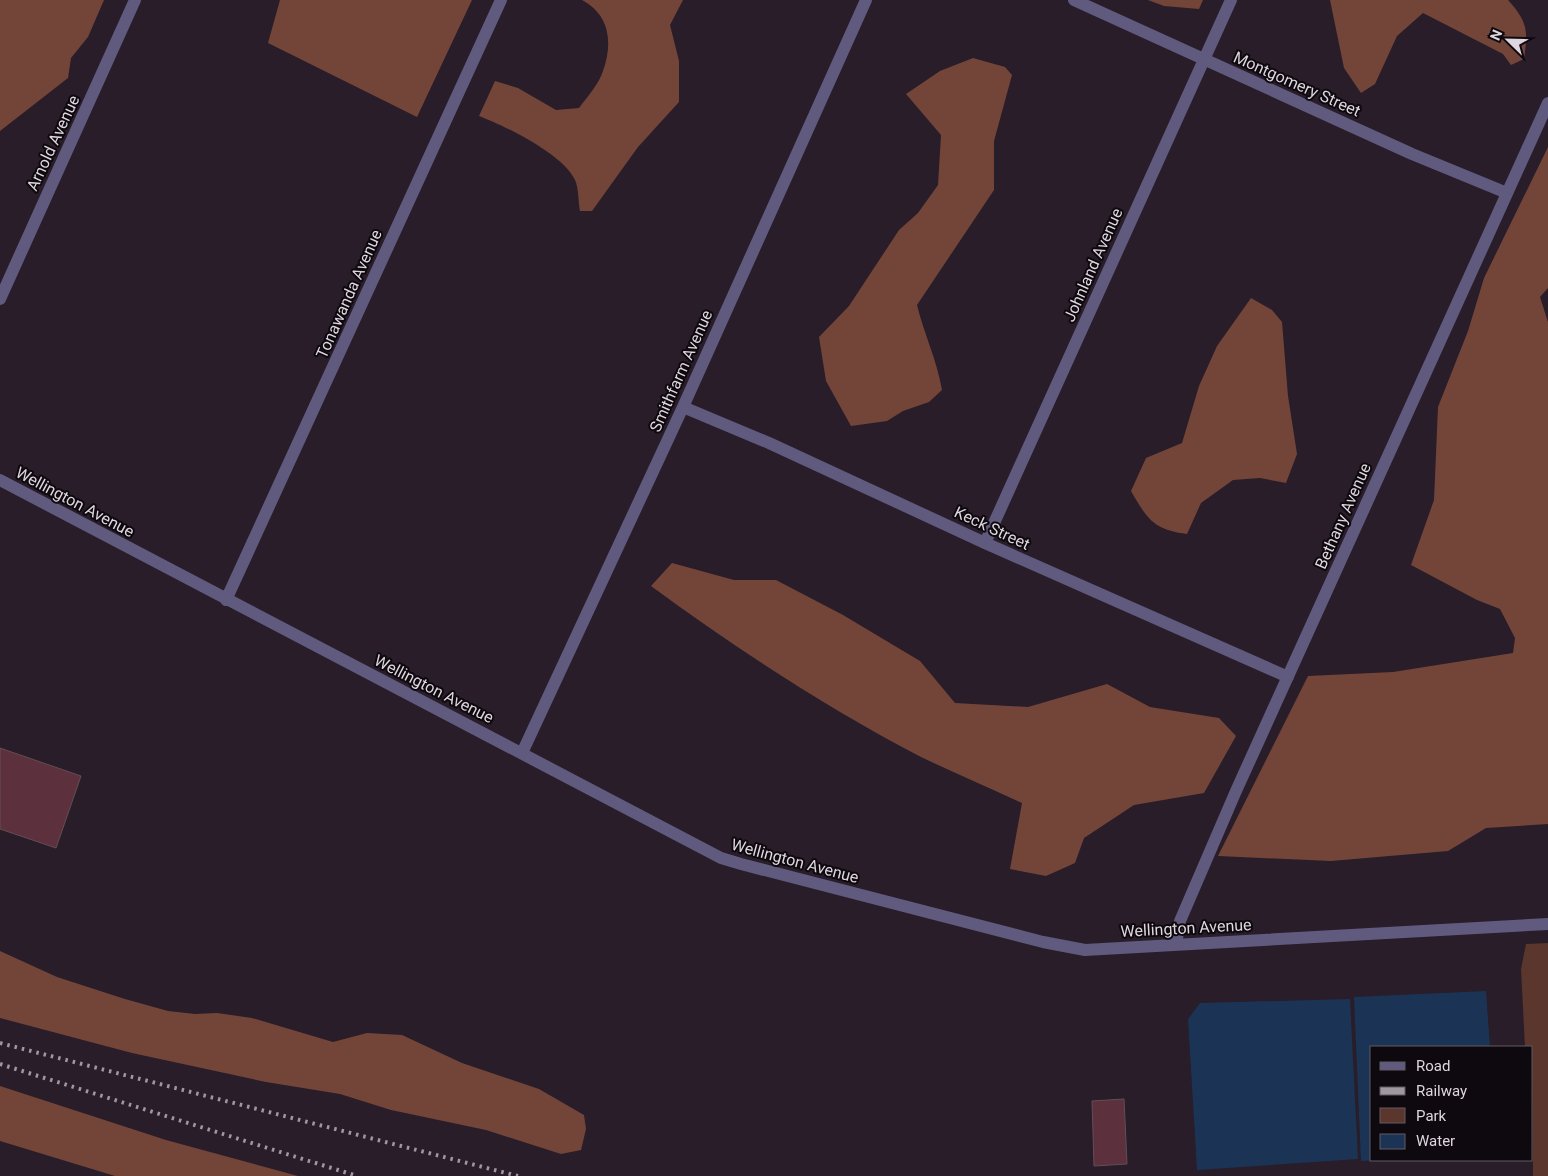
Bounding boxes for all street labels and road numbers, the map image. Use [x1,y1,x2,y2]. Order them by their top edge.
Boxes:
street label: Montgomery Street [1231,47,1363,121]
street label: Arnold Avenue [23,92,83,194]
street label: Johnland Avenue [1059,205,1127,325]
street label: Tonawanda Avenue [312,227,386,361]
street label: Smithfarm Avenue [646,307,716,435]
street label: Bethany Avenue [1311,460,1375,572]
street label: Wellington Avenue [13,463,137,541]
street label: Keck Street [951,502,1033,554]
street label: Wellington Avenue [371,651,497,727]
street label: Wellington Avenue [729,835,861,887]
street label: Wellington Avenue [1120,915,1252,941]

